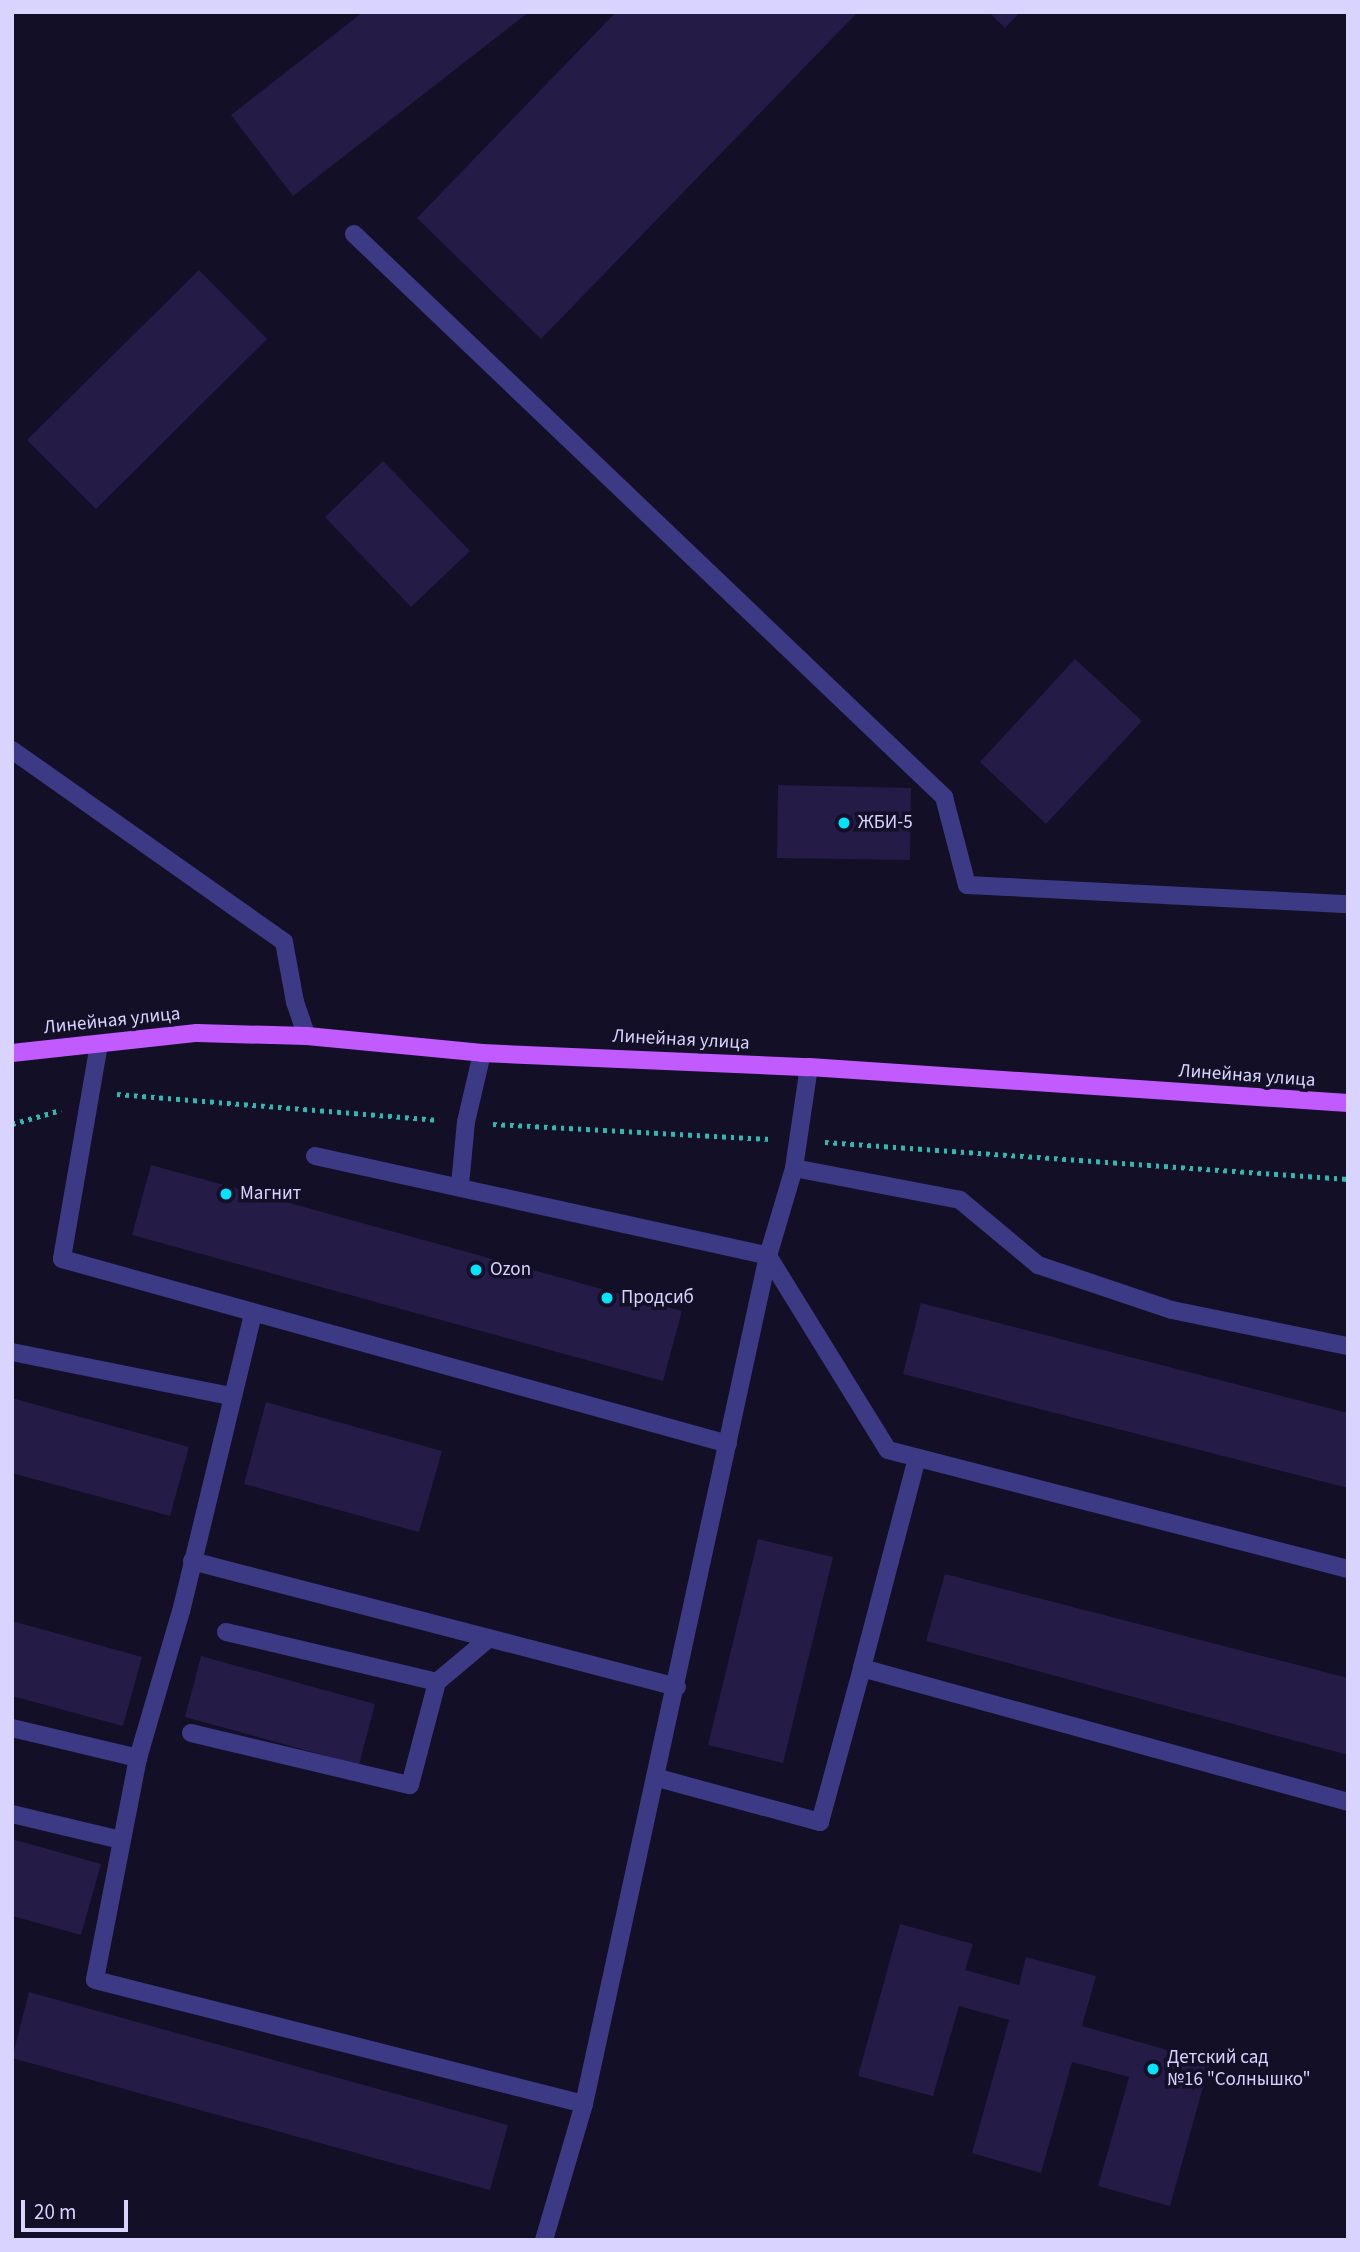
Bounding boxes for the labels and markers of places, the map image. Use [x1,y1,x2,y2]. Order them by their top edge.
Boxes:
place label: ЖБИ-5 [858,812,913,834]
marker: ЖБИ-5 [836,815,852,831]
place label: Магнит [240,1183,301,1205]
marker: Магнит [218,1186,234,1202]
place label: Ozon [490,1259,531,1281]
marker: Ozon [468,1262,484,1278]
place label: Продсиб [621,1287,694,1309]
marker: Продсиб [599,1290,615,1306]
place label: Детский сад №16 "Солнышко" [1167,2047,1311,2091]
marker: Детский сад №16 "Солнышко" [1145,2061,1161,2077]

